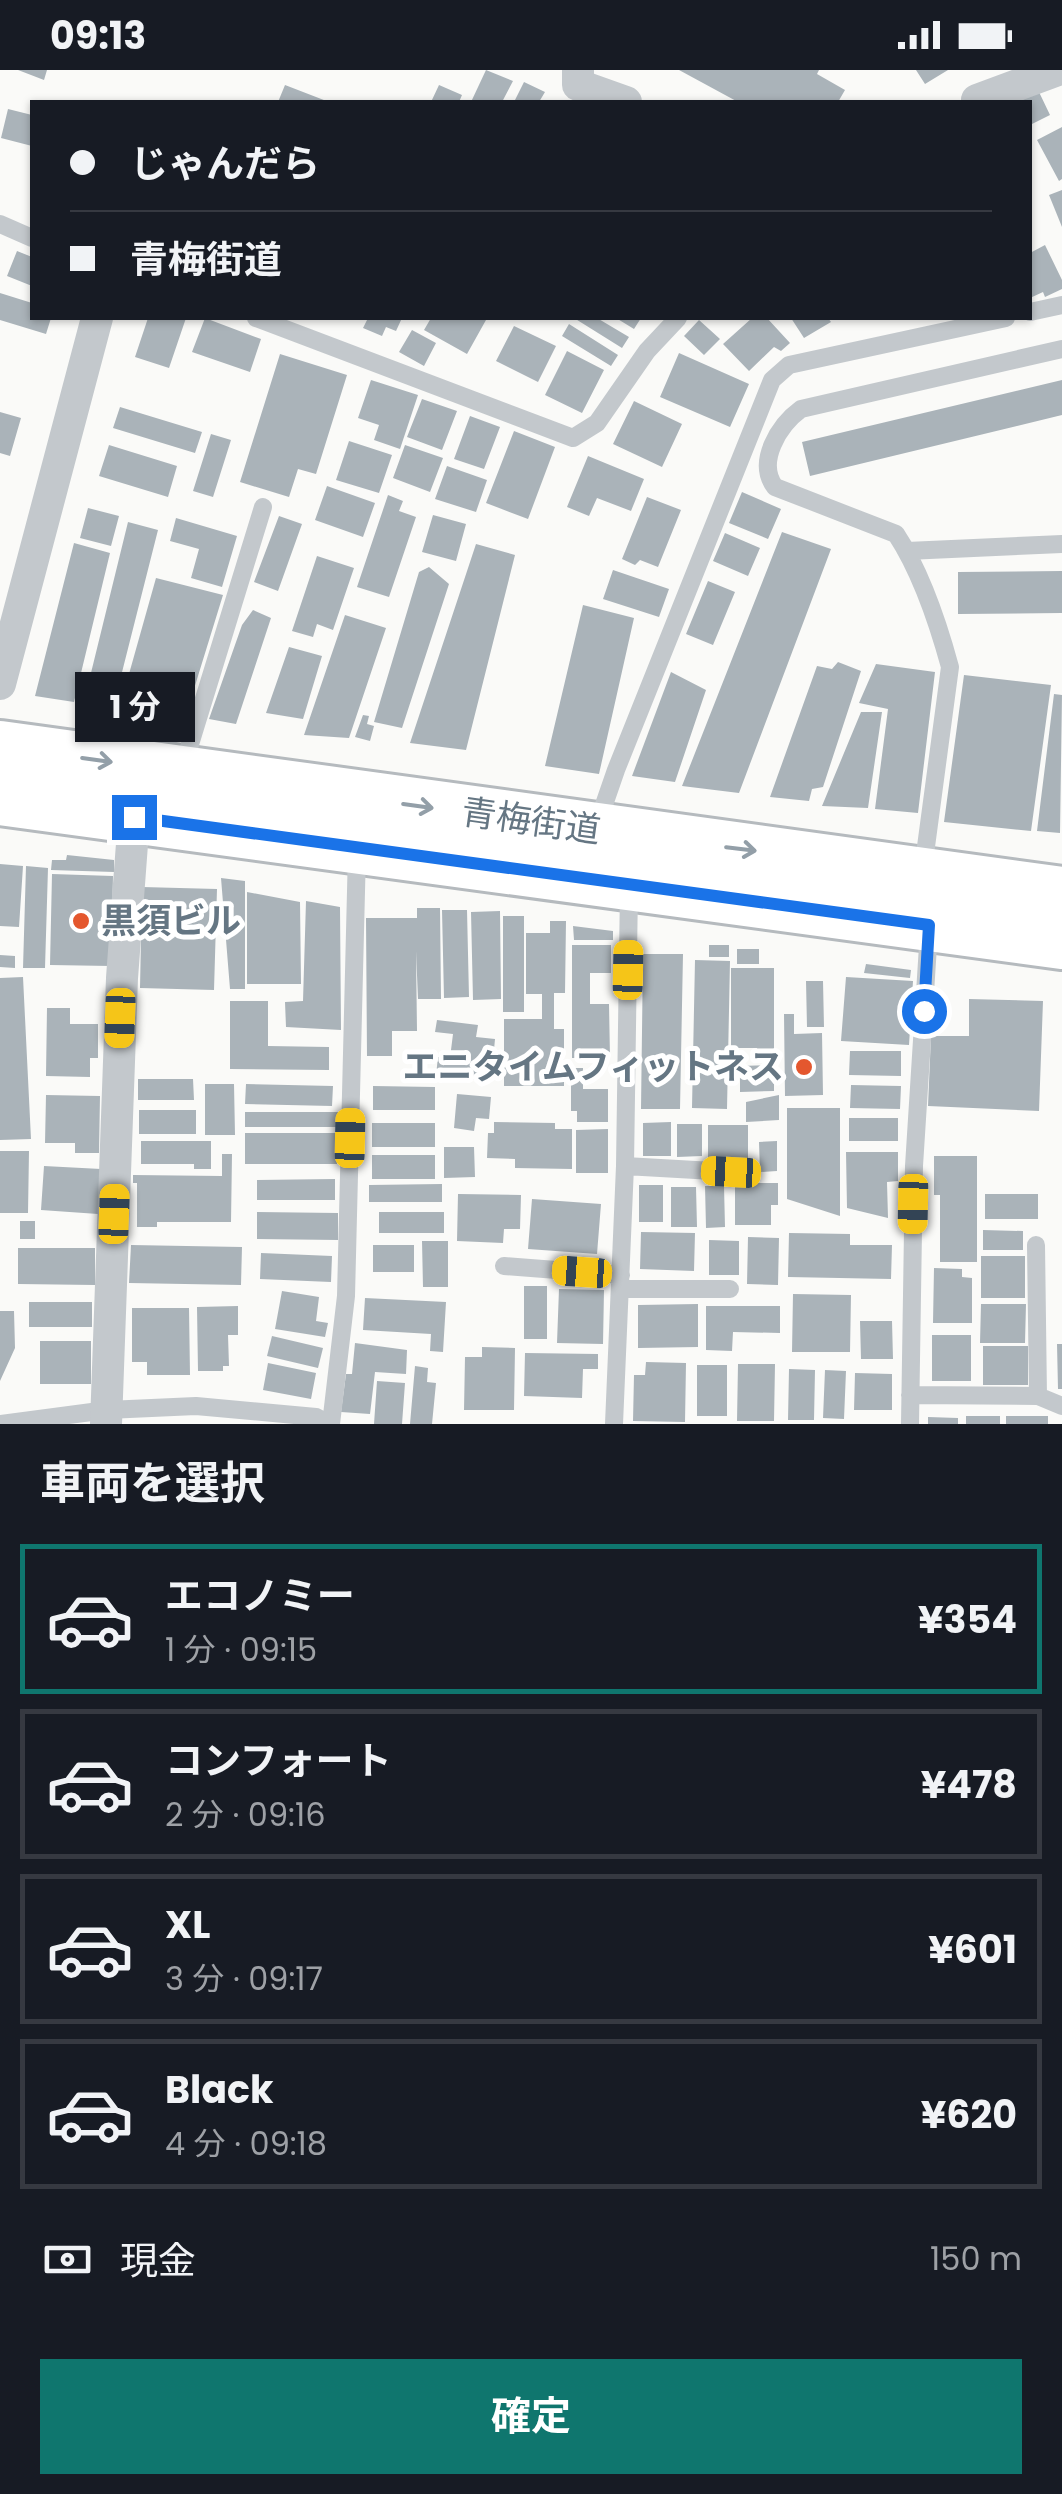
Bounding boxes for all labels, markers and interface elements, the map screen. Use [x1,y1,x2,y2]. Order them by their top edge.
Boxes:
text: 09:13 [50,9,146,62]
text: じゃんだら [130,137,320,190]
text: 青梅街道 [130,233,282,286]
callout: 1 分 [74,672,194,742]
text: 1 分 [110,684,160,729]
one-way arrow [80,752,112,770]
street label: 青梅街道 [458,787,604,855]
route end [112,795,157,840]
one-way arrow [402,797,434,815]
one-way arrow [724,840,756,859]
place label: 黒須ビル [101,896,241,945]
marker: 黒須ビル [70,910,92,932]
car [612,940,644,1000]
car [104,987,136,1049]
route start [902,989,947,1034]
place label: エニタイムフィットネス [402,1042,784,1091]
marker: エニタイムフィットネス [793,1056,815,1078]
car [334,1108,366,1168]
car [700,1155,762,1189]
car [897,1174,929,1234]
car [98,1183,130,1245]
car [551,1255,613,1289]
text: 車両を選択 [40,1452,265,1515]
text: エコノミー [165,1569,355,1622]
icon: car [45,1574,135,1664]
text: ¥354 [918,1593,1017,1646]
text: 1 分 · 09:15 [165,1627,317,1672]
text: コンフォート [165,1734,392,1787]
icon: car [45,1739,135,1829]
text: ¥478 [921,1758,1017,1811]
text: 2 分 · 09:16 [165,1792,325,1837]
text: XL [165,1898,210,1951]
icon: car [45,1904,135,1994]
text: ¥601 [928,1923,1017,1976]
text: 3 分 · 09:17 [165,1956,323,2001]
text: Black [165,2063,274,2116]
icon: car [45,2069,135,2159]
text: ¥620 [921,2088,1017,2141]
text: 4 分 · 09:18 [165,2121,327,2166]
icon: cash [40,2232,95,2287]
text: 現金 [120,2234,196,2287]
text: 150 m [930,2236,1022,2281]
button: 確定 [40,2359,1022,2474]

